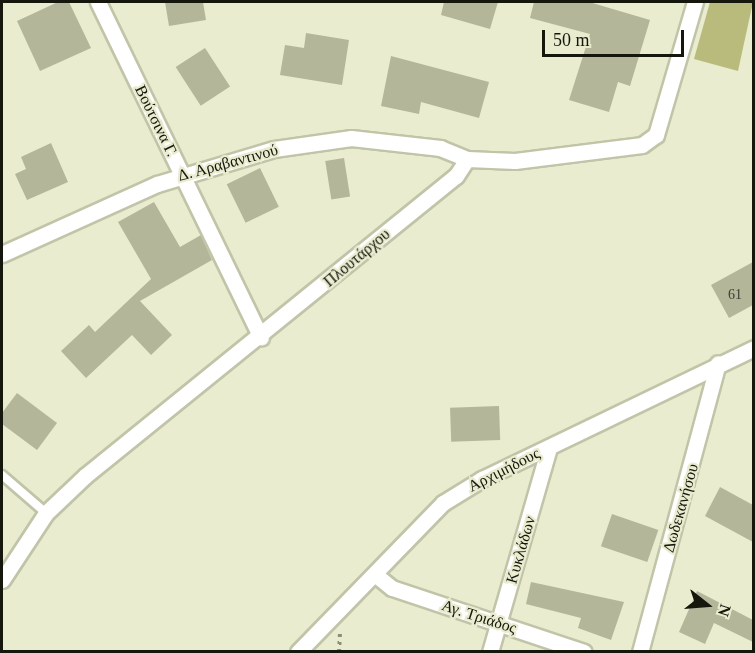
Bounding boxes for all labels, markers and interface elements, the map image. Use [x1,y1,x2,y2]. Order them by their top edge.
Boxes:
scale bar [545,18,688,56]
text: 50 m [553,30,590,50]
street label: Βούτσινα Γ. [131,82,181,160]
street label: Δ. Αραβαντινού [175,140,281,186]
street label: Πλουτάρχου [320,225,394,291]
house number: 61 [728,287,742,303]
street label: Αρχιμήδους [465,444,543,496]
street label: Δωδεκανήσου [659,461,703,555]
street label: Κυκλάδων [502,514,540,586]
north arrow [677,575,737,635]
street label: Αγ. Τριάδος [439,596,519,638]
text: N [715,602,735,618]

